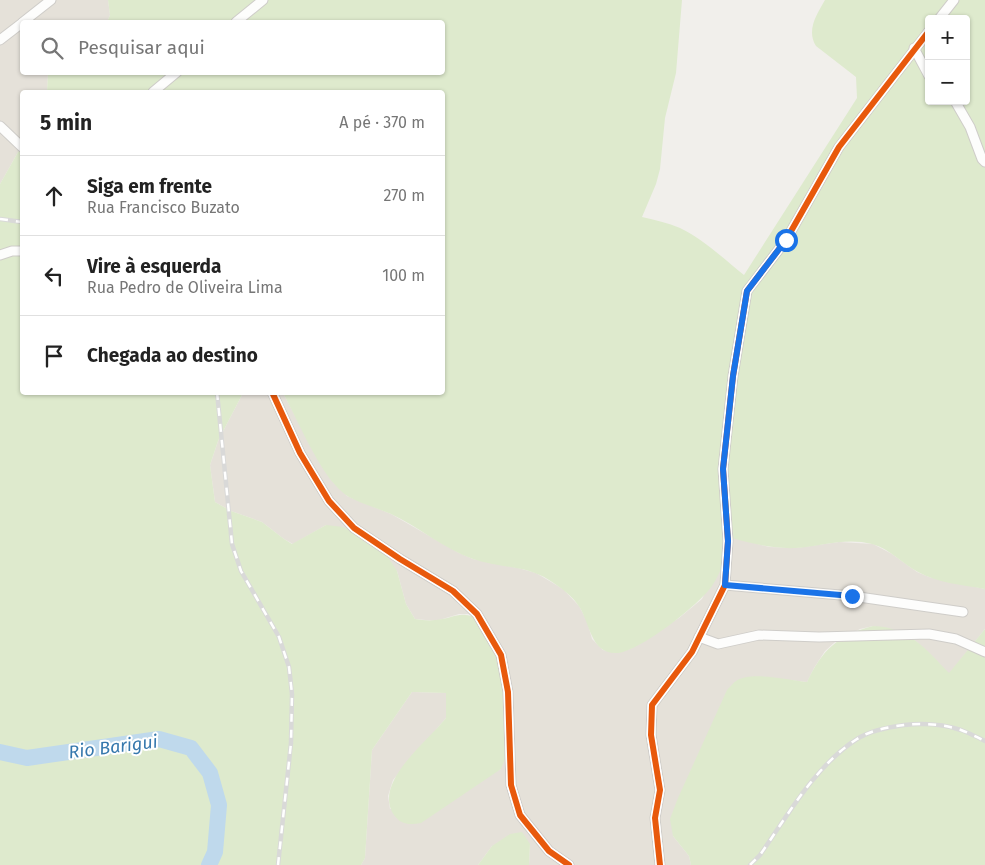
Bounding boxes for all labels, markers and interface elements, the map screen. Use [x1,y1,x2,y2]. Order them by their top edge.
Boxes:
map controls [925,15,970,105]
button: + [925,15,970,60]
search box [20,20,445,75]
icon: search [38,34,66,62]
text: Pesquisar aqui [78,36,205,59]
button: − [925,60,970,105]
text: 5 min [40,110,92,136]
text: A pé · 370 m [339,113,425,132]
text: Siga em frente [87,175,212,198]
icon: ahead [40,182,68,210]
text: 270 m [383,186,425,205]
text: Rua Francisco Buzato [87,198,240,217]
route start [775,229,798,252]
text: Vire à esquerda [87,255,221,278]
icon: left [40,262,68,290]
text: 100 m [382,266,425,285]
text: Rua Pedro de Oliveira Lima [87,278,283,297]
icon: arrive [40,342,68,370]
text: Chegada ao destino [87,344,258,367]
route end [841,585,864,608]
water label: Rio Barigui [67,731,159,763]

